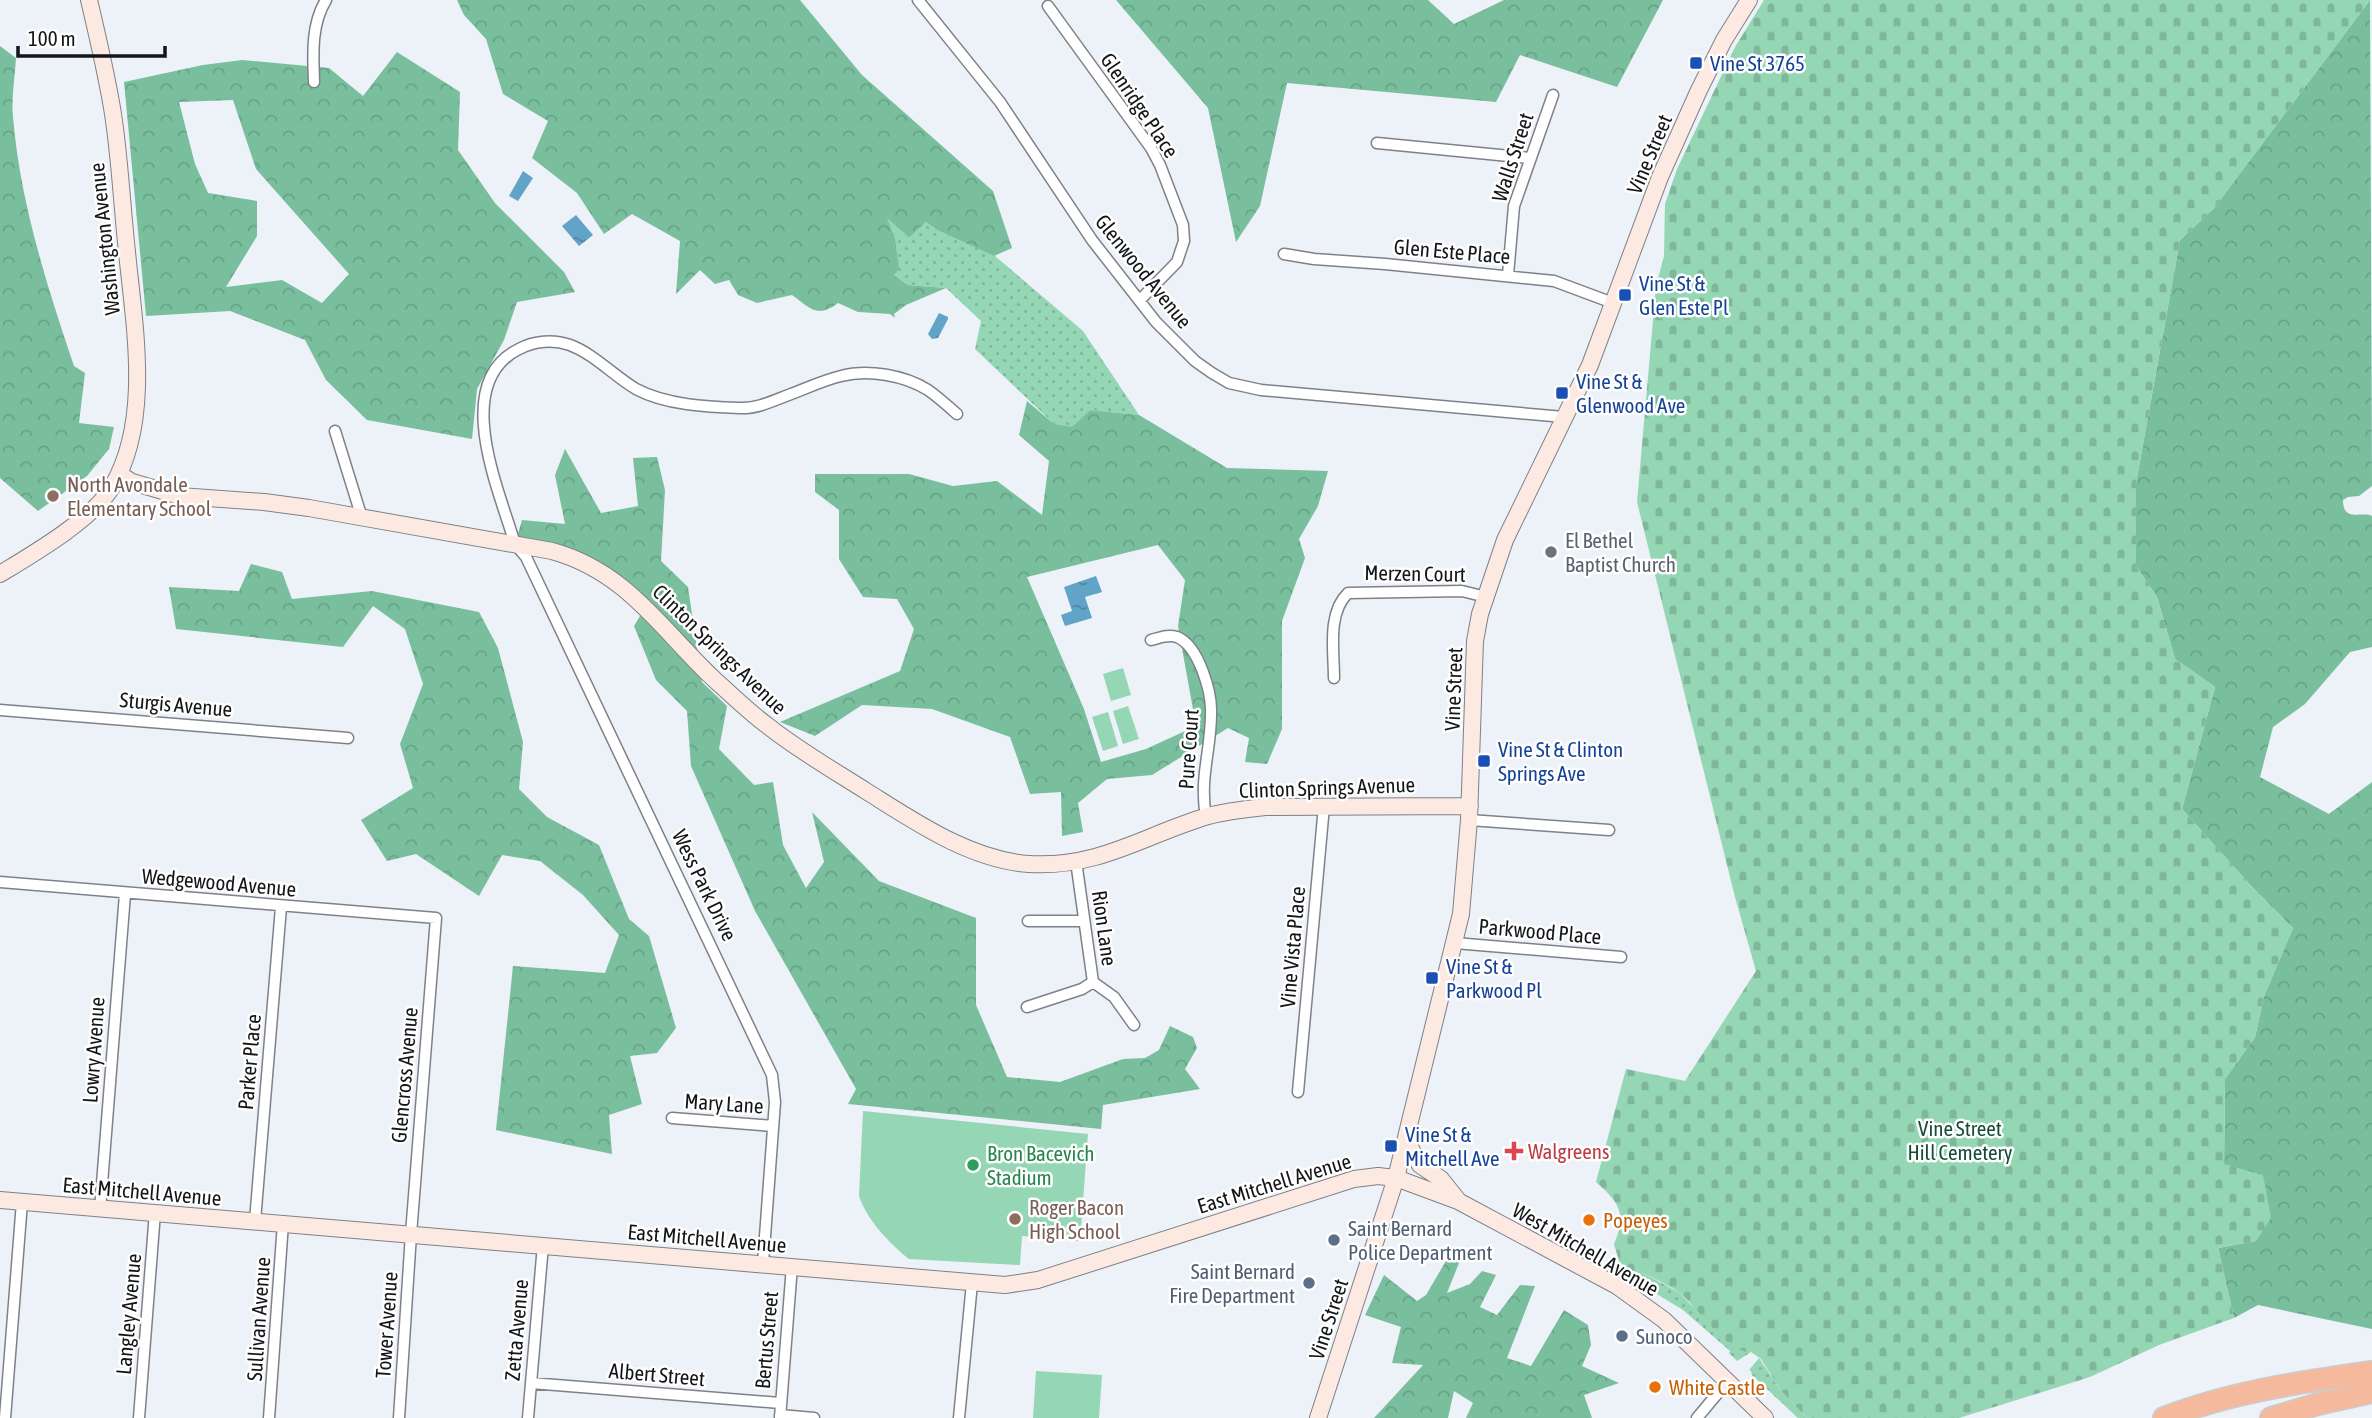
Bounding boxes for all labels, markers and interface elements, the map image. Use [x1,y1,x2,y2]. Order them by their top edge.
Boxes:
scale bar [18,14,164,58]
text: 100 m [28,26,76,50]
street label: Glenridge Place [1096,48,1184,162]
place label: Vine St 3765 [1710,51,1805,75]
marker: Vine St 3765 [1688,55,1704,71]
street label: Walls Street [1486,110,1538,204]
street label: Vine Street [1622,111,1676,197]
street label: Washington Avenue [84,162,124,316]
street label: Glenwood Avenue [1091,209,1197,333]
street label: Glen Este Place [1393,234,1511,268]
place label: Vine St & Glen Este Pl [1639,271,1729,319]
marker: Vine St & Glen Este Pl [1617,287,1633,303]
place label: Vine St & Glenwood Ave [1576,369,1685,417]
marker: Vine St & Glenwood Ave [1554,385,1570,401]
place label: North Avondale Elementary School [67,472,212,520]
marker: North Avondale Elementary School [45,488,61,504]
place label: El Bethel Baptist Church [1565,528,1676,576]
marker: El Bethel Baptist Church [1543,544,1559,560]
street label: Merzen Court [1364,560,1466,586]
street label: Clinton Springs Avenue [648,579,792,719]
street label: Vine Street [1440,647,1466,731]
street label: Sturgis Avenue [119,687,233,721]
street label: Pure Court [1173,708,1203,790]
place label: Vine St & Clinton Springs Ave [1498,737,1623,785]
marker: Vine St & Clinton Springs Ave [1476,753,1492,769]
street label: Clinton Springs Avenue [1239,772,1415,802]
street label: Wess Park Drive [668,826,742,944]
street label: Wedgewood Avenue [141,863,297,901]
street label: Vine Vista Place [1275,885,1309,1009]
street label: Rion Lane [1088,889,1122,967]
street label: Parkwood Place [1478,914,1602,948]
place label: Vine St & Parkwood Pl [1446,954,1542,1002]
marker: Vine St & Parkwood Pl [1424,970,1440,986]
street label: Lowry Avenue [77,996,109,1104]
street label: Glencross Avenue [386,1006,422,1144]
street label: Parker Place [233,1013,265,1111]
street label: Mary Lane [684,1088,764,1118]
park label: Vine Street Hill Cemetery [1908,1116,2013,1164]
place label: Vine St & Mitchell Ave [1405,1122,1500,1170]
marker: Vine St & Mitchell Ave [1383,1138,1399,1154]
place label: Walgreens [1528,1139,1609,1163]
place label: Bron Bacevich Stadium [987,1141,1094,1189]
marker: Walgreens [1506,1143,1522,1159]
street label: East Mitchell Avenue [1194,1148,1354,1218]
marker: Bron Bacevich Stadium [965,1157,981,1173]
street label: East Mitchell Avenue [62,1172,222,1210]
place label: Roger Bacon High School [1029,1195,1124,1243]
street label: West Mitchell Avenue [1509,1197,1663,1301]
place label: Popeyes [1603,1208,1668,1232]
marker: Roger Bacon High School [1007,1211,1023,1227]
marker: Popeyes [1581,1212,1597,1228]
place label: Saint Bernard Police Department [1348,1216,1492,1264]
street label: East Mitchell Avenue [627,1219,787,1257]
marker: Saint Bernard Police Department [1326,1232,1342,1248]
street label: Langley Avenue [111,1252,145,1376]
street label: Sullivan Avenue [242,1256,274,1382]
place label: Saint Bernard Fire Department [1169,1259,1295,1307]
street label: Tower Avenue [370,1271,402,1379]
marker: Saint Bernard Fire Department [1301,1275,1317,1291]
street label: Vine Street [1304,1275,1352,1363]
street label: Zetta Avenue [500,1278,532,1382]
street label: Bertus Street [750,1290,782,1390]
place label: Sunoco [1636,1324,1693,1348]
marker: Sunoco [1614,1328,1630,1344]
street label: Albert Street [608,1358,706,1390]
place label: White Castle [1669,1375,1765,1399]
marker: White Castle [1647,1379,1663,1395]

